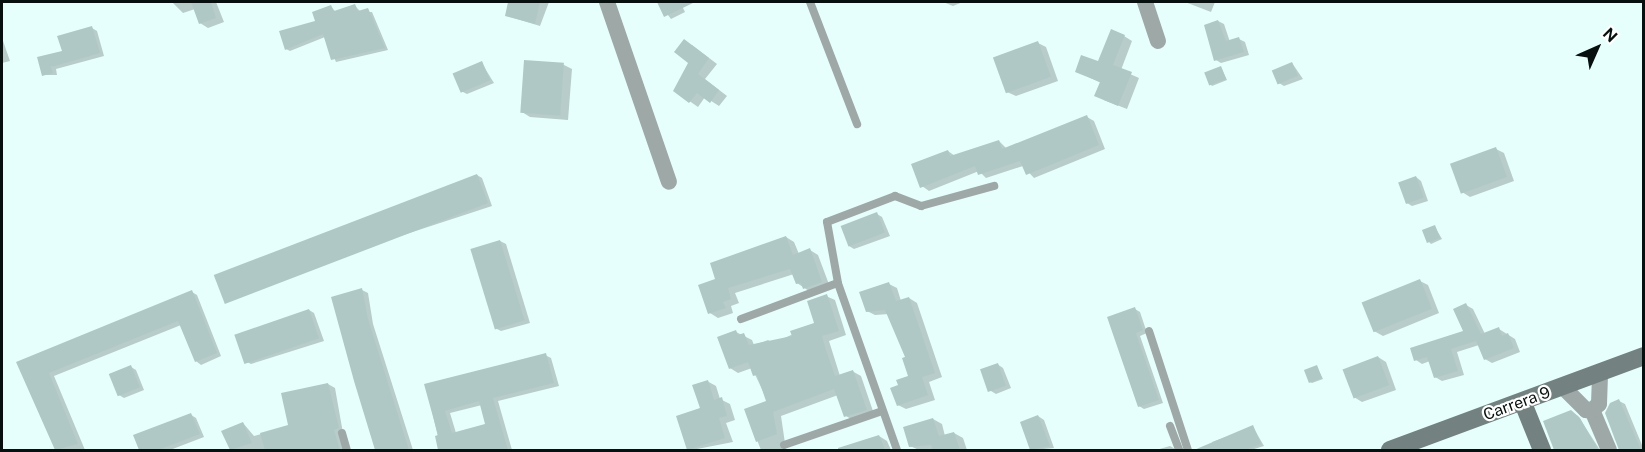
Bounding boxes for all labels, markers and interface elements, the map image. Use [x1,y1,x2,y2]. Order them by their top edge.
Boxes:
north arrow [1567,18,1627,78]
text: N [1599,24,1621,46]
street label: Carrera 9 [1481,383,1553,425]

